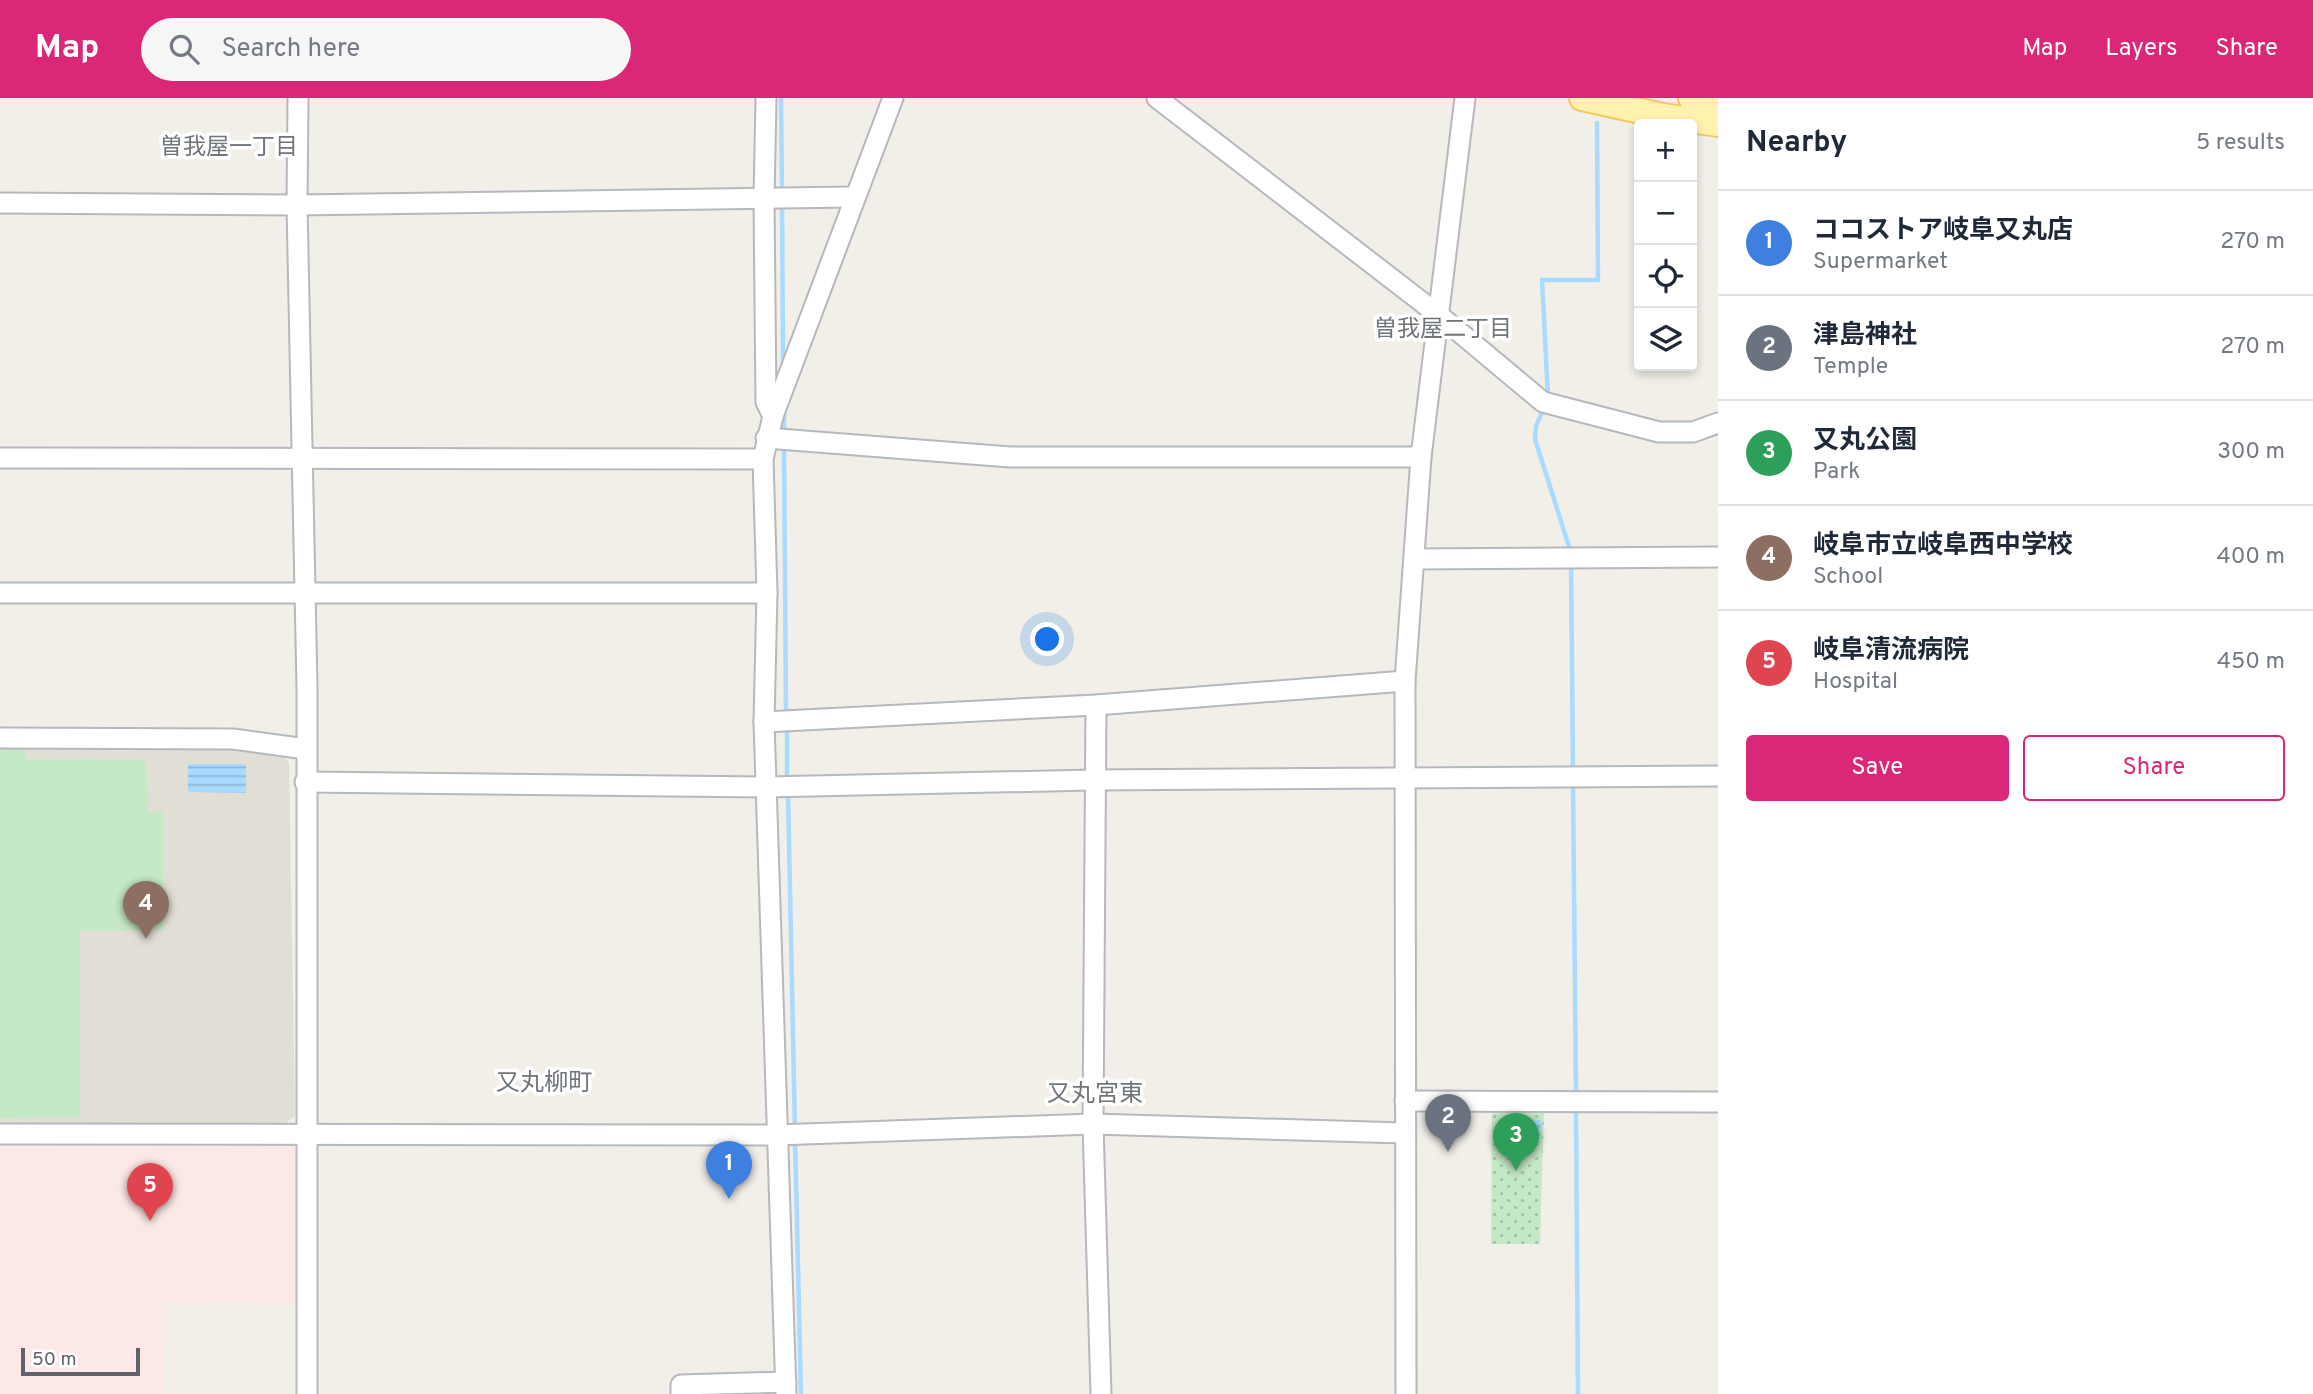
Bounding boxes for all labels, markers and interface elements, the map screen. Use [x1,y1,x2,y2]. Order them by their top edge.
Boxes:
search box [141,18,631,81]
text: Map [35,28,99,70]
icon: search [165,30,203,68]
text: Search here [221,33,360,66]
text: Map [2022,34,2067,64]
text: Layers [2105,34,2177,64]
text: Share [2215,34,2278,64]
map controls [1634,119,1697,371]
button: + [1634,119,1697,182]
text: Nearby [1746,125,1847,162]
text: 5 results [2196,129,2285,158]
district label: 曽我屋一丁目 [160,134,298,163]
button: − [1634,182,1697,245]
text: ココストア岐阜又丸店 [1813,215,2073,248]
text: 1 [1764,228,1774,257]
text: 270 m [2220,228,2285,257]
button: locate [1634,245,1697,308]
text: Supermarket [1813,248,1948,277]
button: layers [1634,308,1697,371]
district label: 曽我屋二丁目 [1374,316,1512,345]
text: 津島神社 [1813,320,1917,353]
text: 2 [1762,333,1776,362]
text: 270 m [2220,333,2285,362]
text: Temple [1813,353,1888,382]
text: 又丸公園 [1813,425,1917,458]
text: 3 [1762,438,1776,467]
text: 300 m [2217,438,2285,467]
text: Park [1813,458,1860,487]
text: 岐阜市立岐阜西中学校 [1813,530,2073,563]
text: 4 [1762,543,1776,572]
text: 400 m [2216,543,2285,572]
text: School [1813,563,1883,592]
your location [1030,622,1064,656]
text: 岐阜清流病院 [1813,635,1969,668]
text: 5 [1762,648,1776,677]
text: 450 m [2217,648,2285,677]
text: Hospital [1813,668,1898,697]
button: Save [1746,735,2009,801]
button: Share [2023,735,2285,801]
pin: 4 [123,881,169,939]
district label: 又丸柳町 [496,1069,592,1099]
district label: 又丸宮東 [1047,1080,1143,1110]
pin: 2 [1425,1094,1471,1152]
pin: 3 [1493,1113,1539,1171]
pin: 1 [706,1141,752,1199]
pin: 5 [127,1163,173,1221]
scale bar [21,1345,140,1377]
text: 50 m [32,1348,77,1372]

